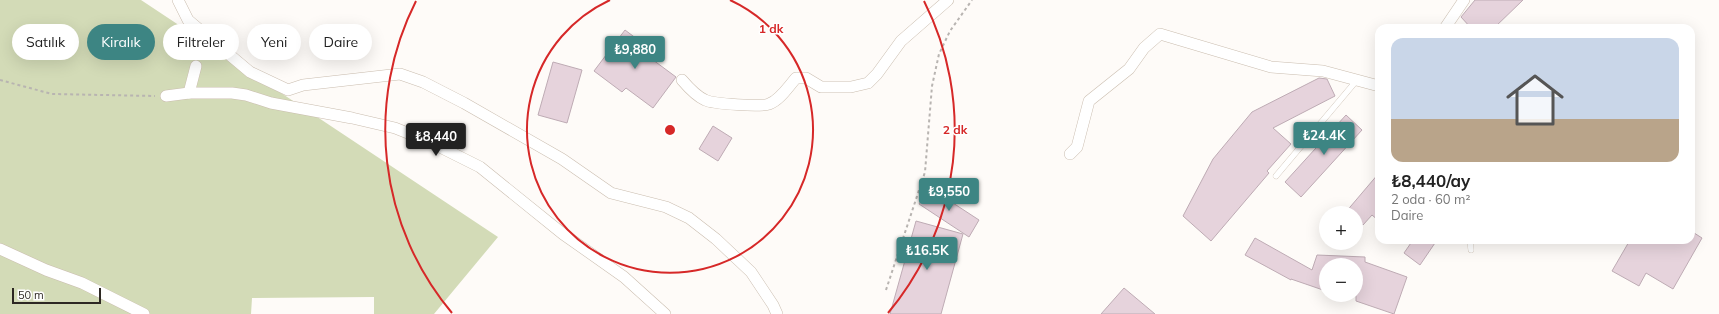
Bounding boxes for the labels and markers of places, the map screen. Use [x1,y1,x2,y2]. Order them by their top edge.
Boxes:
pin: ₺9,880 [602,36,668,70]
pin: ₺24.4K [1291,122,1357,156]
pin: ₺8,440 [403,123,469,157]
centre of rings [663,123,677,137]
pin: ₺9,550 [916,178,982,212]
pin: ₺16.5K [894,237,960,271]

